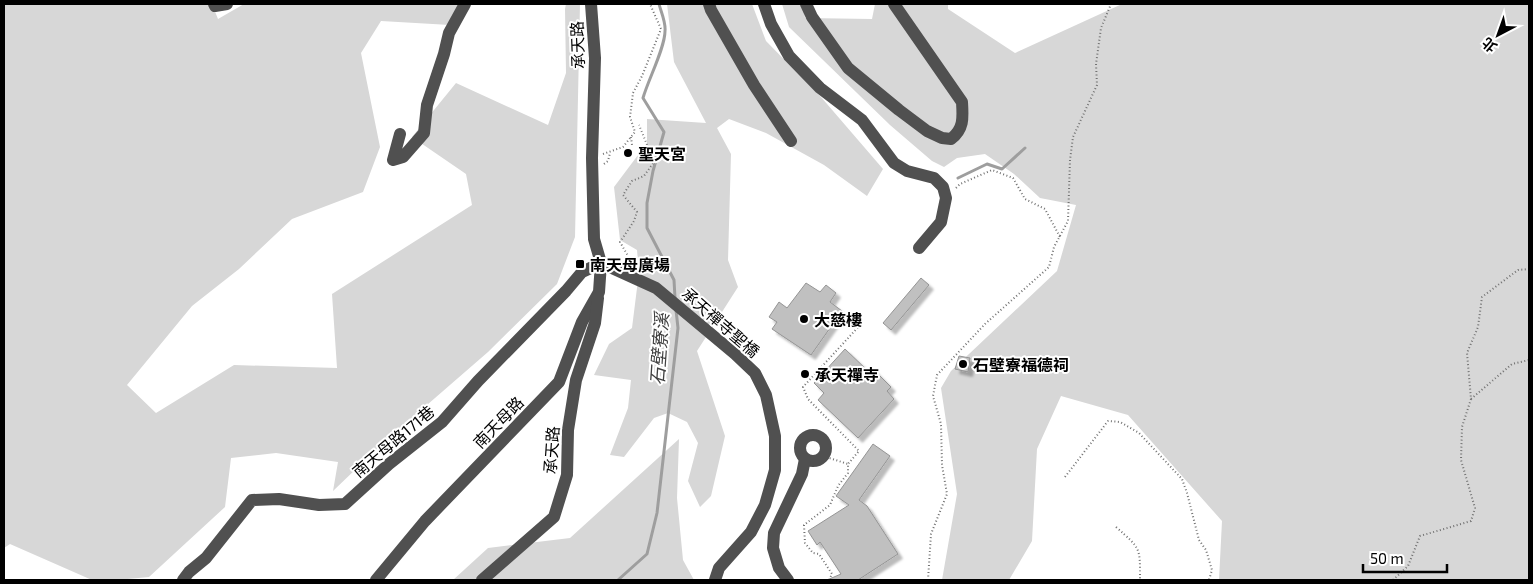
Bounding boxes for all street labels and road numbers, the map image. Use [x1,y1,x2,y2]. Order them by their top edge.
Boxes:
street label: 承天路 [567,21,587,69]
street label: 承天禪寺聖橋 [679,283,763,361]
street label: 南天母路 [469,392,527,452]
street label: 南天母路171巷 [348,401,438,481]
street label: 承天路 [540,425,562,475]

